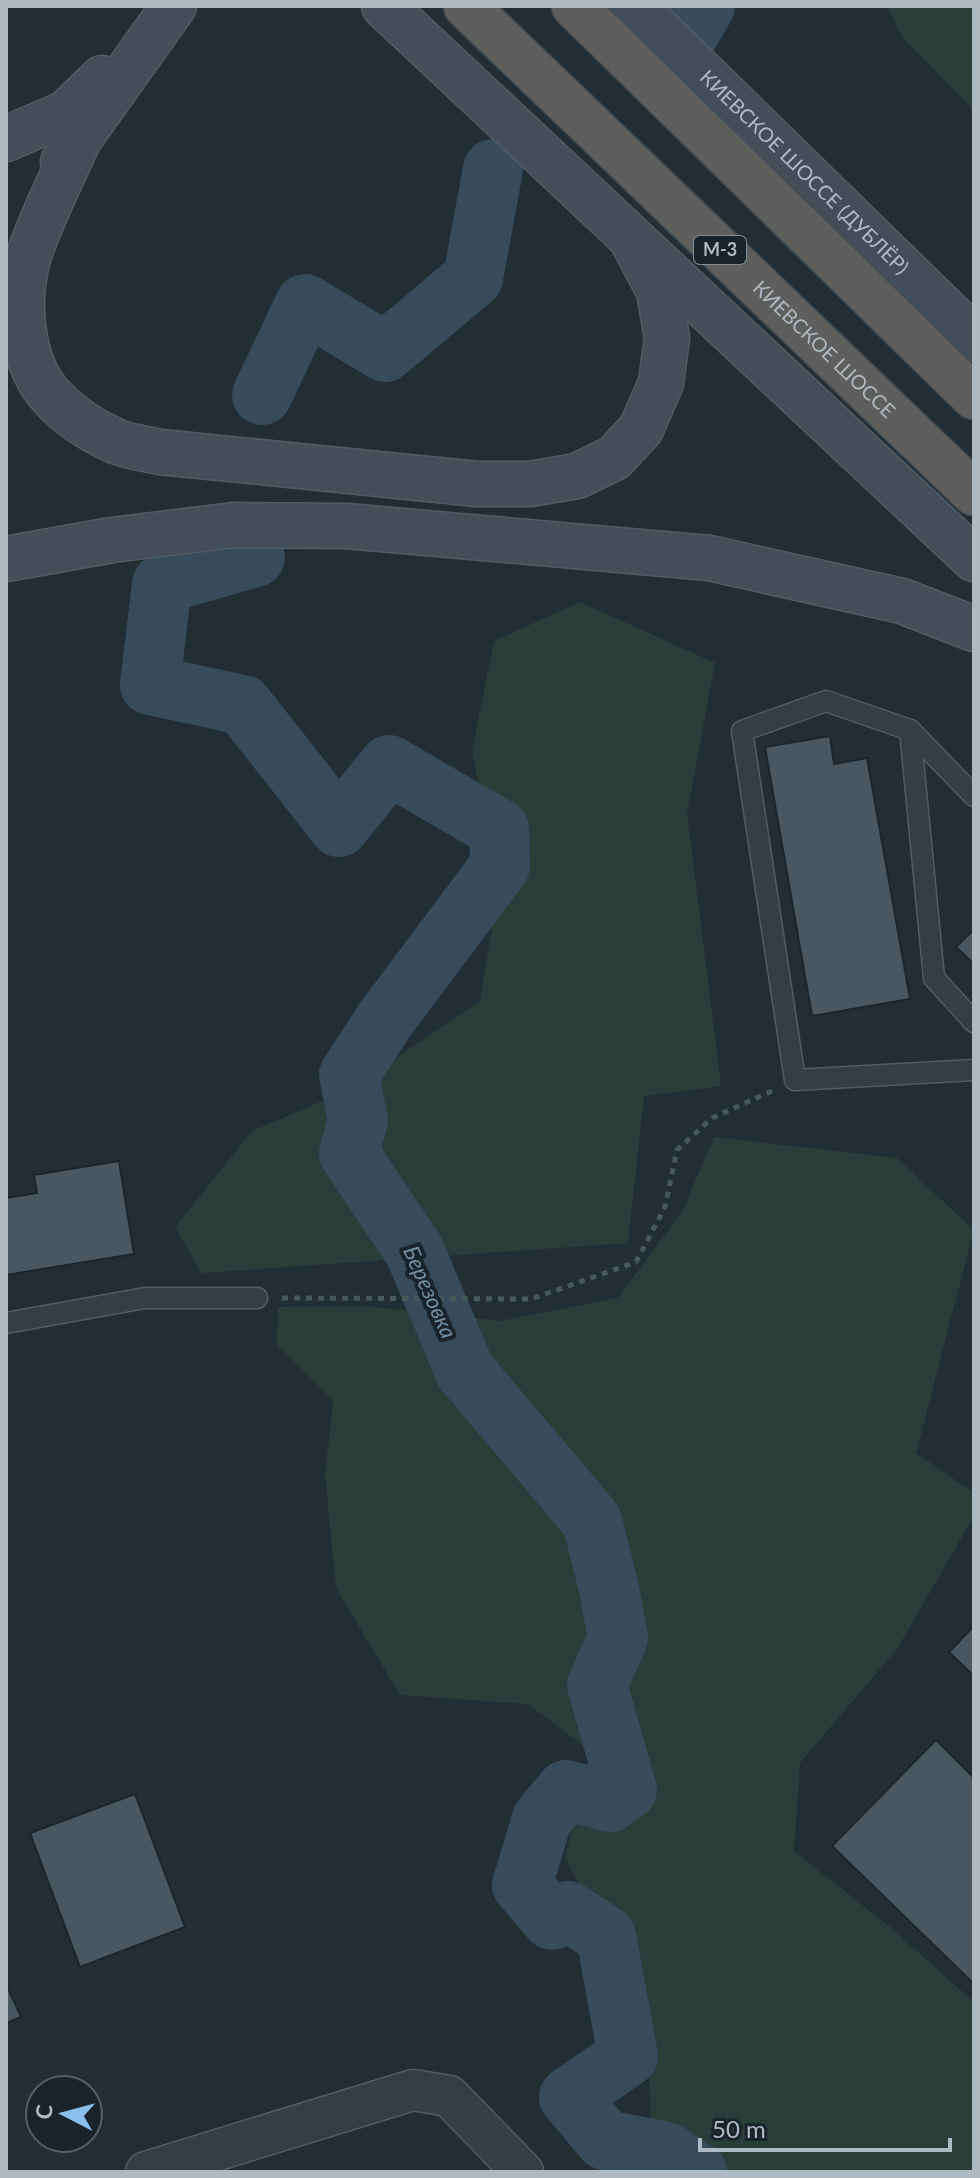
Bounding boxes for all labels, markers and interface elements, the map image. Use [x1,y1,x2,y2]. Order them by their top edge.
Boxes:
street label: КИЕВСКОЕ ШОССЕ (ДУБЛЁР) [696,65,914,279]
road number: М-3 [694,236,746,264]
street label: КИЕВСКОЕ ШОССЕ [749,275,901,422]
water label: Березовка [398,1241,463,1342]
north arrow [24,2074,104,2154]
scale bar [700,2102,950,2152]
text: С [29,2103,58,2121]
text: 50 m [712,2114,766,2143]

